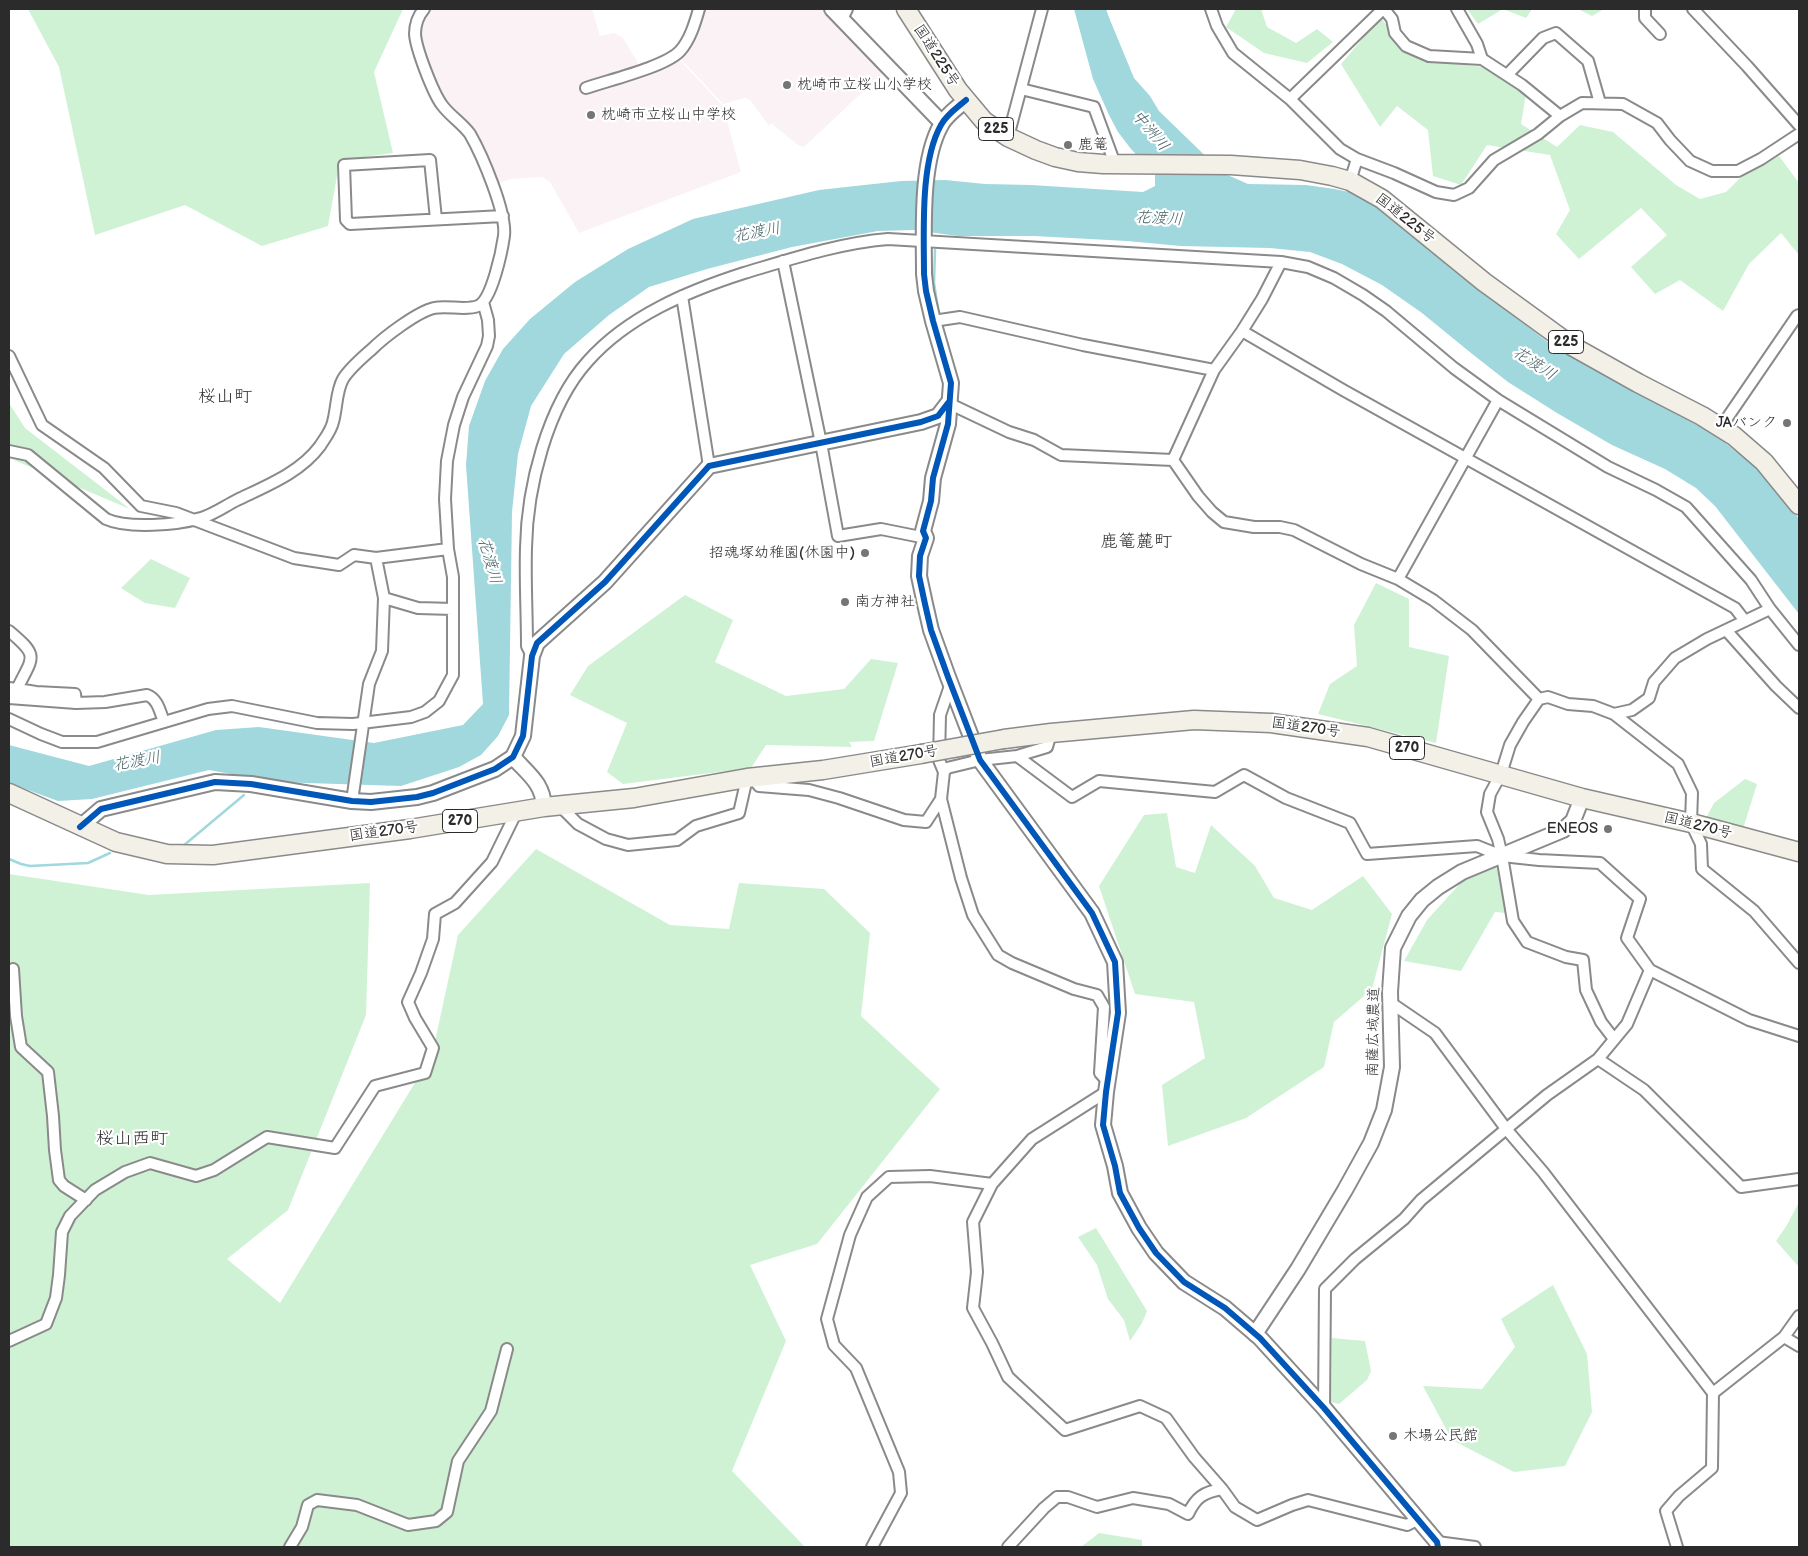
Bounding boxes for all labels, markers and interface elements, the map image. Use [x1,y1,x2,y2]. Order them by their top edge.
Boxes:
street label: 国道225号 [909,21,963,91]
place label: 枕崎市立桜山小学校 [797,76,932,94]
marker: 枕崎市立桜山小学校 [781,79,793,91]
place label: 枕崎市立桜山中学校 [601,106,736,124]
water label: 中洲川 [1127,106,1173,156]
marker: 枕崎市立桜山中学校 [585,109,597,121]
road number: 225 [978,118,1014,140]
place label: 鹿篭 [1078,136,1108,154]
marker: 鹿篭 [1062,139,1074,151]
street label: 国道225号 [1371,190,1439,248]
water label: 花渡川 [1135,208,1183,230]
water label: 花渡川 [732,219,782,247]
road number: 225 [1548,331,1584,354]
water label: 花渡川 [1509,343,1559,385]
district label: 桜山町 [198,386,252,408]
place label: JAバンク [1716,414,1777,432]
marker: JAバンク [1781,417,1793,429]
district label: 鹿篭麓町 [1100,531,1172,553]
water label: 花渡川 [473,535,505,587]
place label: 招魂塚幼稚園(休園中) [709,544,855,562]
marker: 招魂塚幼稚園(休園中) [859,547,871,559]
place label: 南方神社 [855,593,915,611]
marker: 南方神社 [839,596,851,608]
street label: 国道270号 [1270,714,1342,742]
road number: 270 [1390,736,1424,760]
street label: 国道270号 [868,742,940,772]
water label: 花渡川 [112,748,162,776]
road number: 270 [442,809,478,832]
street label: 国道270号 [1662,809,1734,843]
street label: 国道270号 [348,818,420,846]
place label: ENEOS [1547,820,1598,838]
marker: ENEOS [1602,823,1614,835]
street label: 南薩広域農道 [1364,987,1384,1077]
district label: 桜山西町 [96,1128,168,1150]
place label: 木場公民館 [1403,1427,1478,1445]
marker: 木場公民館 [1387,1430,1399,1442]

